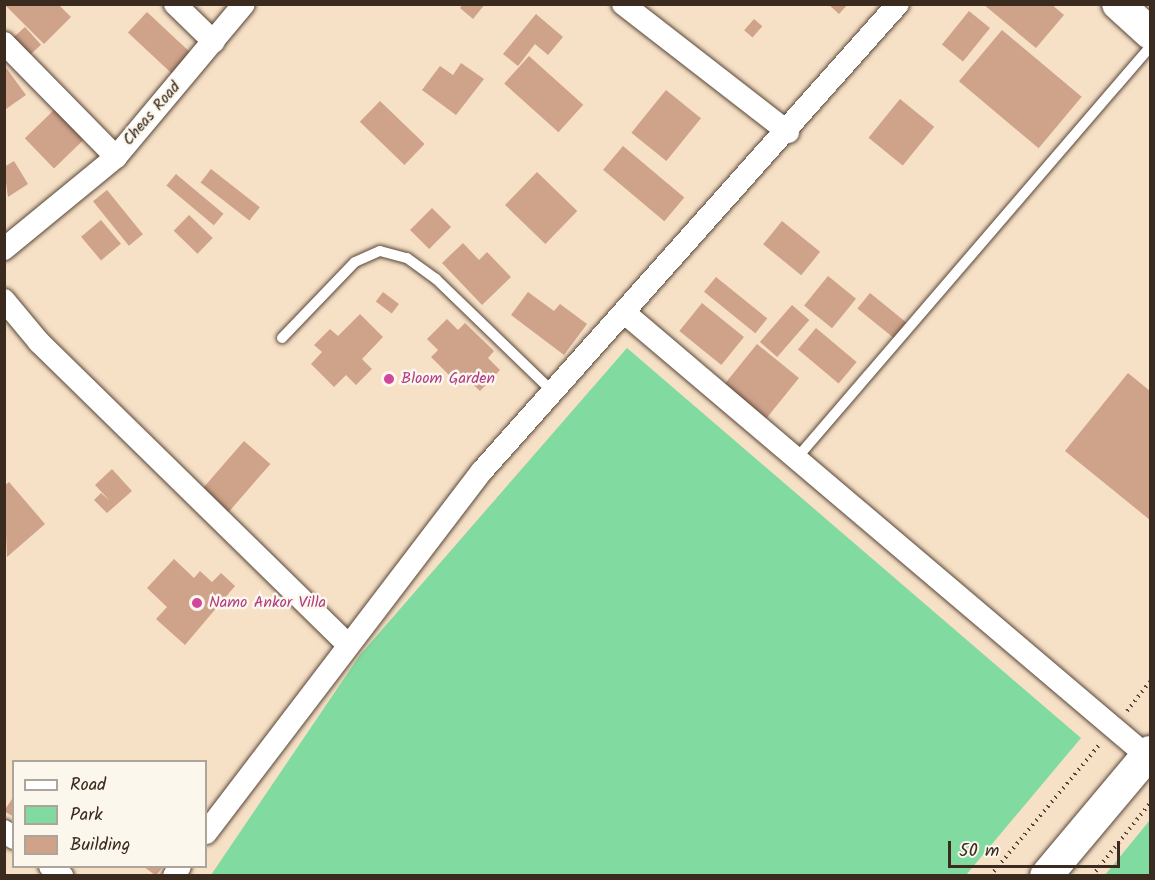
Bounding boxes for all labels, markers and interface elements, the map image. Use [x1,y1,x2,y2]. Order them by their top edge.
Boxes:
street label: Cheas Road [119,78,185,150]
place label: Bloom Garden [401,369,495,389]
marker: Bloom Garden [382,372,396,386]
place label: Namo Ankor Villa [209,593,326,613]
marker: Namo Ankor Villa [190,596,204,610]
legend [12,760,207,868]
text: Road [70,771,106,800]
text: Park [70,801,103,830]
scale bar [951,829,1124,867]
text: Building [70,831,130,860]
text: 50 m [959,837,999,866]

